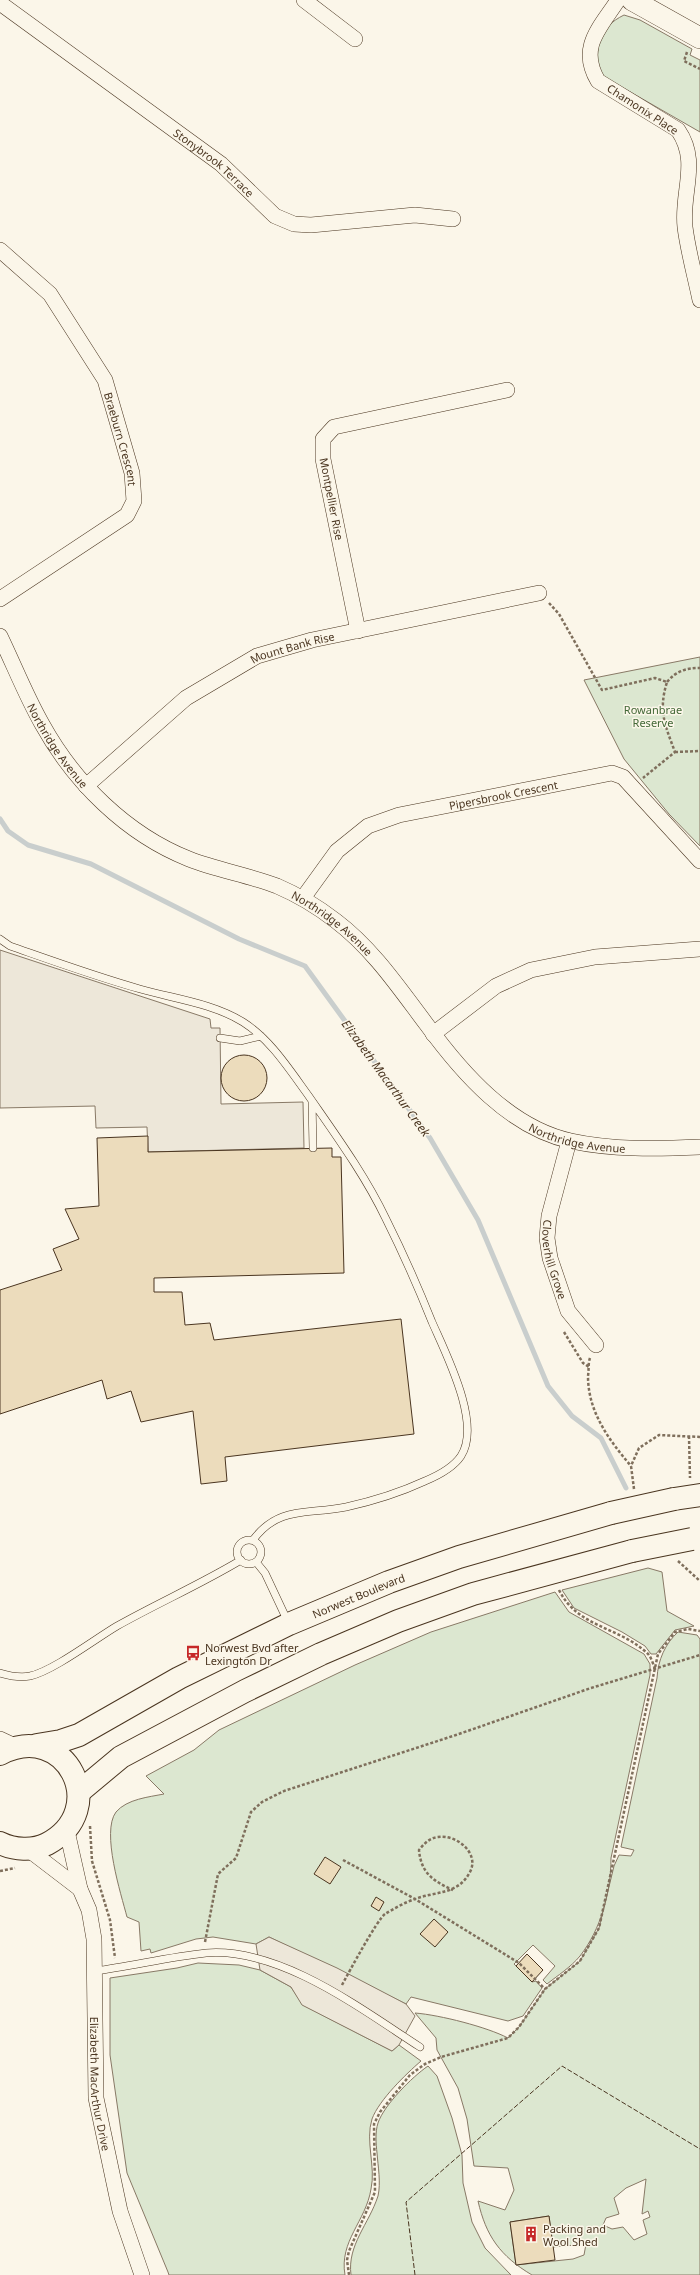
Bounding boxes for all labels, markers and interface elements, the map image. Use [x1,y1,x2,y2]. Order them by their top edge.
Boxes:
street label: Chamonix Place [604,80,682,138]
street label: Stonybrook Terrace [171,125,258,200]
street label: Braeburn Crescent [101,390,140,486]
street label: Montpellier Rise [317,457,347,541]
street label: Mount Bank Rise [247,628,336,666]
street label: Northridge Avenue [24,700,92,791]
park label: Rowanbrae Reserve [624,702,682,730]
street label: Pipersbrook Crescent [448,776,559,812]
street label: Northridge Avenue [289,887,376,959]
water label: Elizabeth Macarthur Creek [338,1016,435,1141]
street label: Northridge Avenue [527,1119,626,1155]
street label: Cloverhill Grove [539,1219,571,1301]
street label: Norwest Boulevard [310,1570,407,1621]
place label: Norwest Bvd after Lexington Dr [205,1640,299,1668]
bus stop icon: Norwest Bvd after Lexington Dr [184,1644,202,1662]
street label: Elizabeth MacArthur Drive [87,2017,115,2152]
place label: Packing and Wool Shed [543,2221,606,2249]
building icon: Packing and Wool Shed [522,2225,540,2243]

